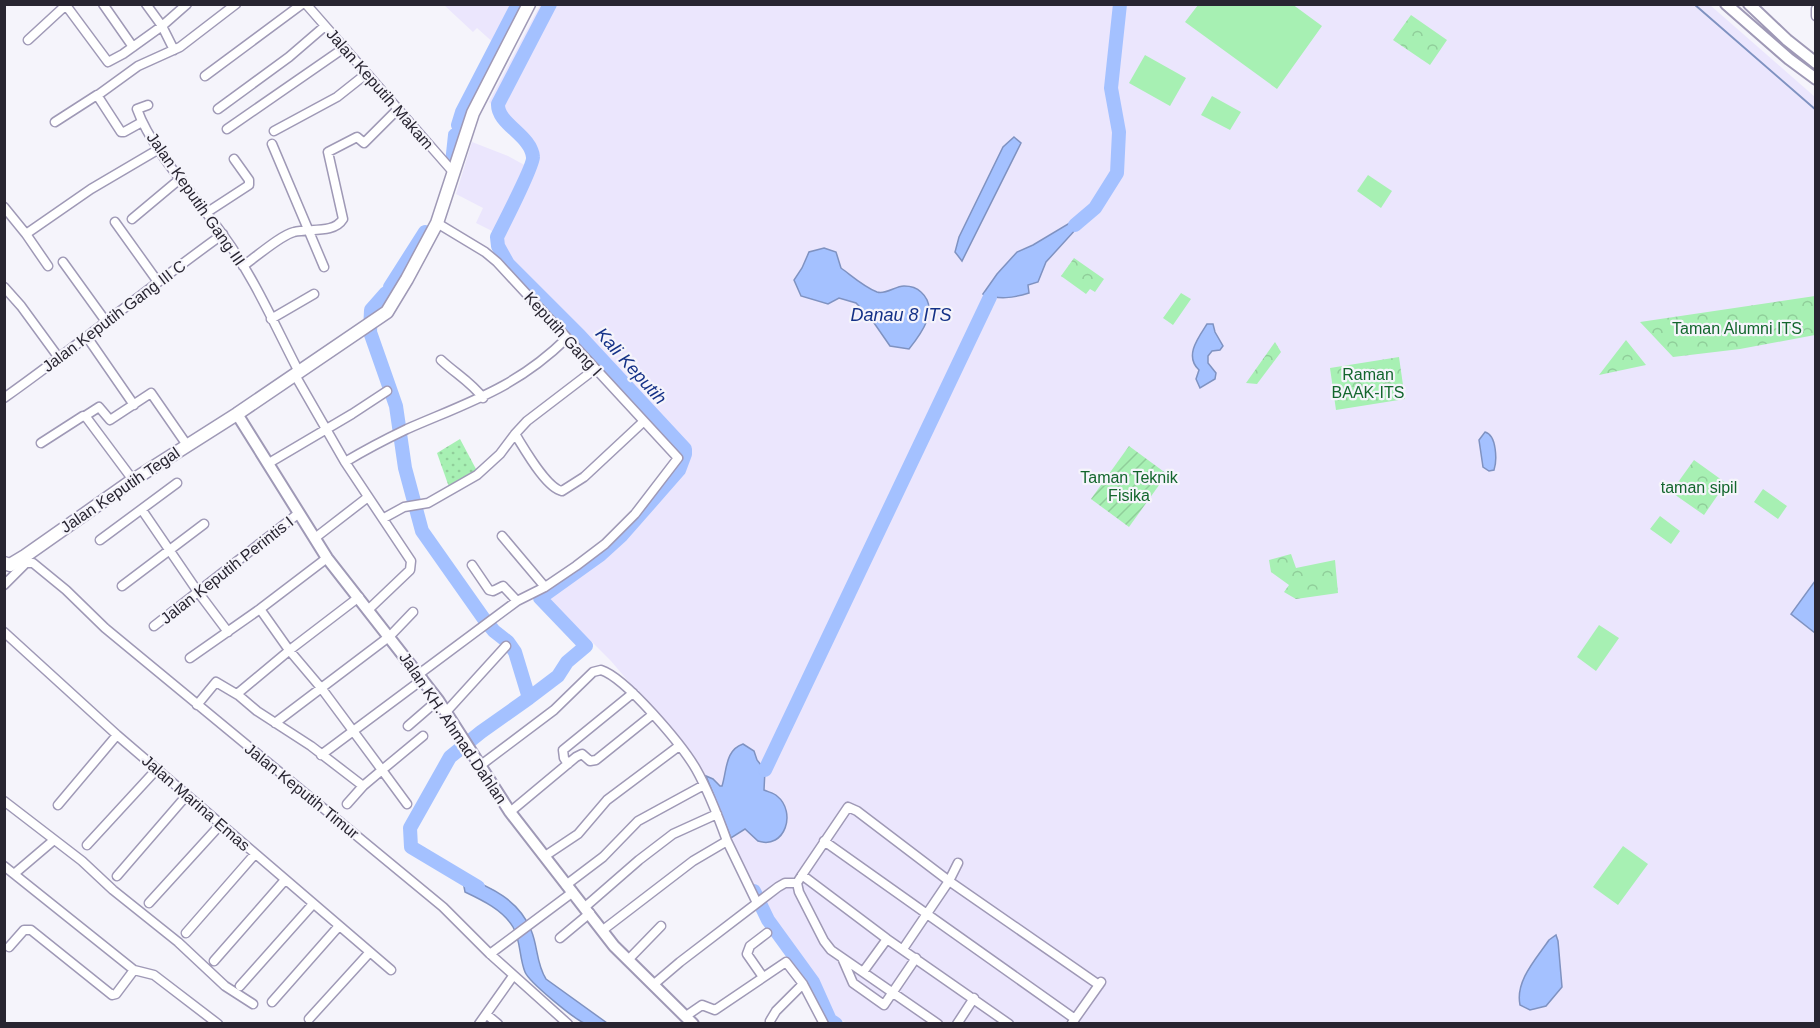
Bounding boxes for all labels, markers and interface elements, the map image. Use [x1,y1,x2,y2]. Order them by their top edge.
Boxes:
street label: Jalan Keputih Makam [323,25,437,153]
street label: Jalan Keputih Gang III [144,129,248,269]
street label: Jalan Keputih Gang III C [39,257,189,375]
street label: Keputih Gang I [521,289,605,379]
water label: Danau 8 ITS [850,305,952,325]
park label: Taman Alumni ITS [1672,320,1802,337]
water label: Kali Keputih [591,324,671,408]
park label: Raman BAAK-ITS [1332,366,1404,401]
street label: Jalan Keputih Tegal [57,444,183,536]
park label: Taman Teknik Fisika [1080,469,1179,504]
park label: taman sipil [1661,479,1737,496]
street label: Jalan Keputih Perintis I [157,513,297,627]
street label: Jalan KH. Ahmad Dahlan [396,649,510,807]
street label: Jalan Keputih Timur [242,740,363,843]
street label: Jalan Marina Emas [139,752,253,854]

